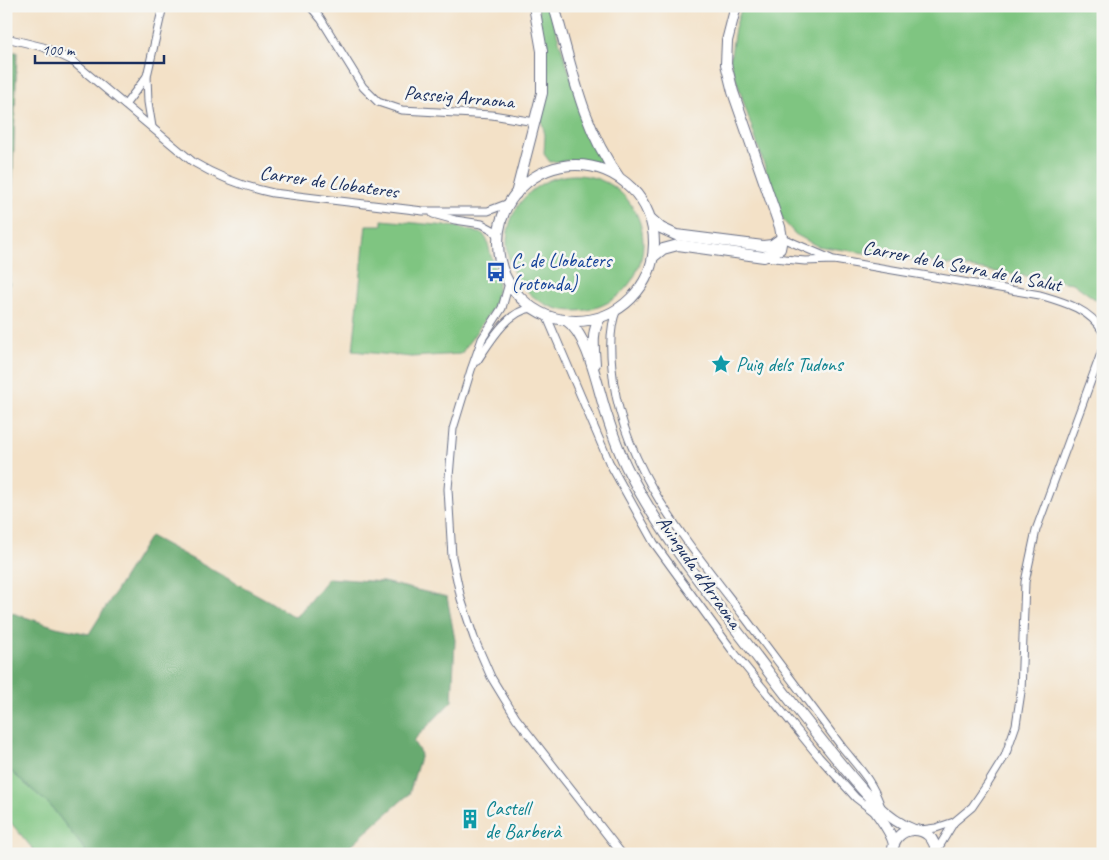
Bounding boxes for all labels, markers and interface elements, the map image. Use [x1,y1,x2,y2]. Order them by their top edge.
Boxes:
scale bar [35,32,164,64]
text: 100 m [42,41,76,60]
street label: Passeig Arraona [403,80,517,114]
street label: Carrer de Llobateres [258,160,402,204]
street label: Carrer de la Serra de la Salut [861,234,1066,298]
place label: C. de Llobaters (rotonda) [511,248,614,296]
bus stop icon: C. de Llobaters (rotonda) [485,261,507,283]
place label: Puig dels Tudons [736,352,845,377]
place icon: Puig dels Tudons [710,353,732,375]
street label: Avinguda d'Arraona [651,511,748,635]
place label: Castell de Barberà [485,796,562,844]
building icon: Castell de Barberà [459,808,481,830]

